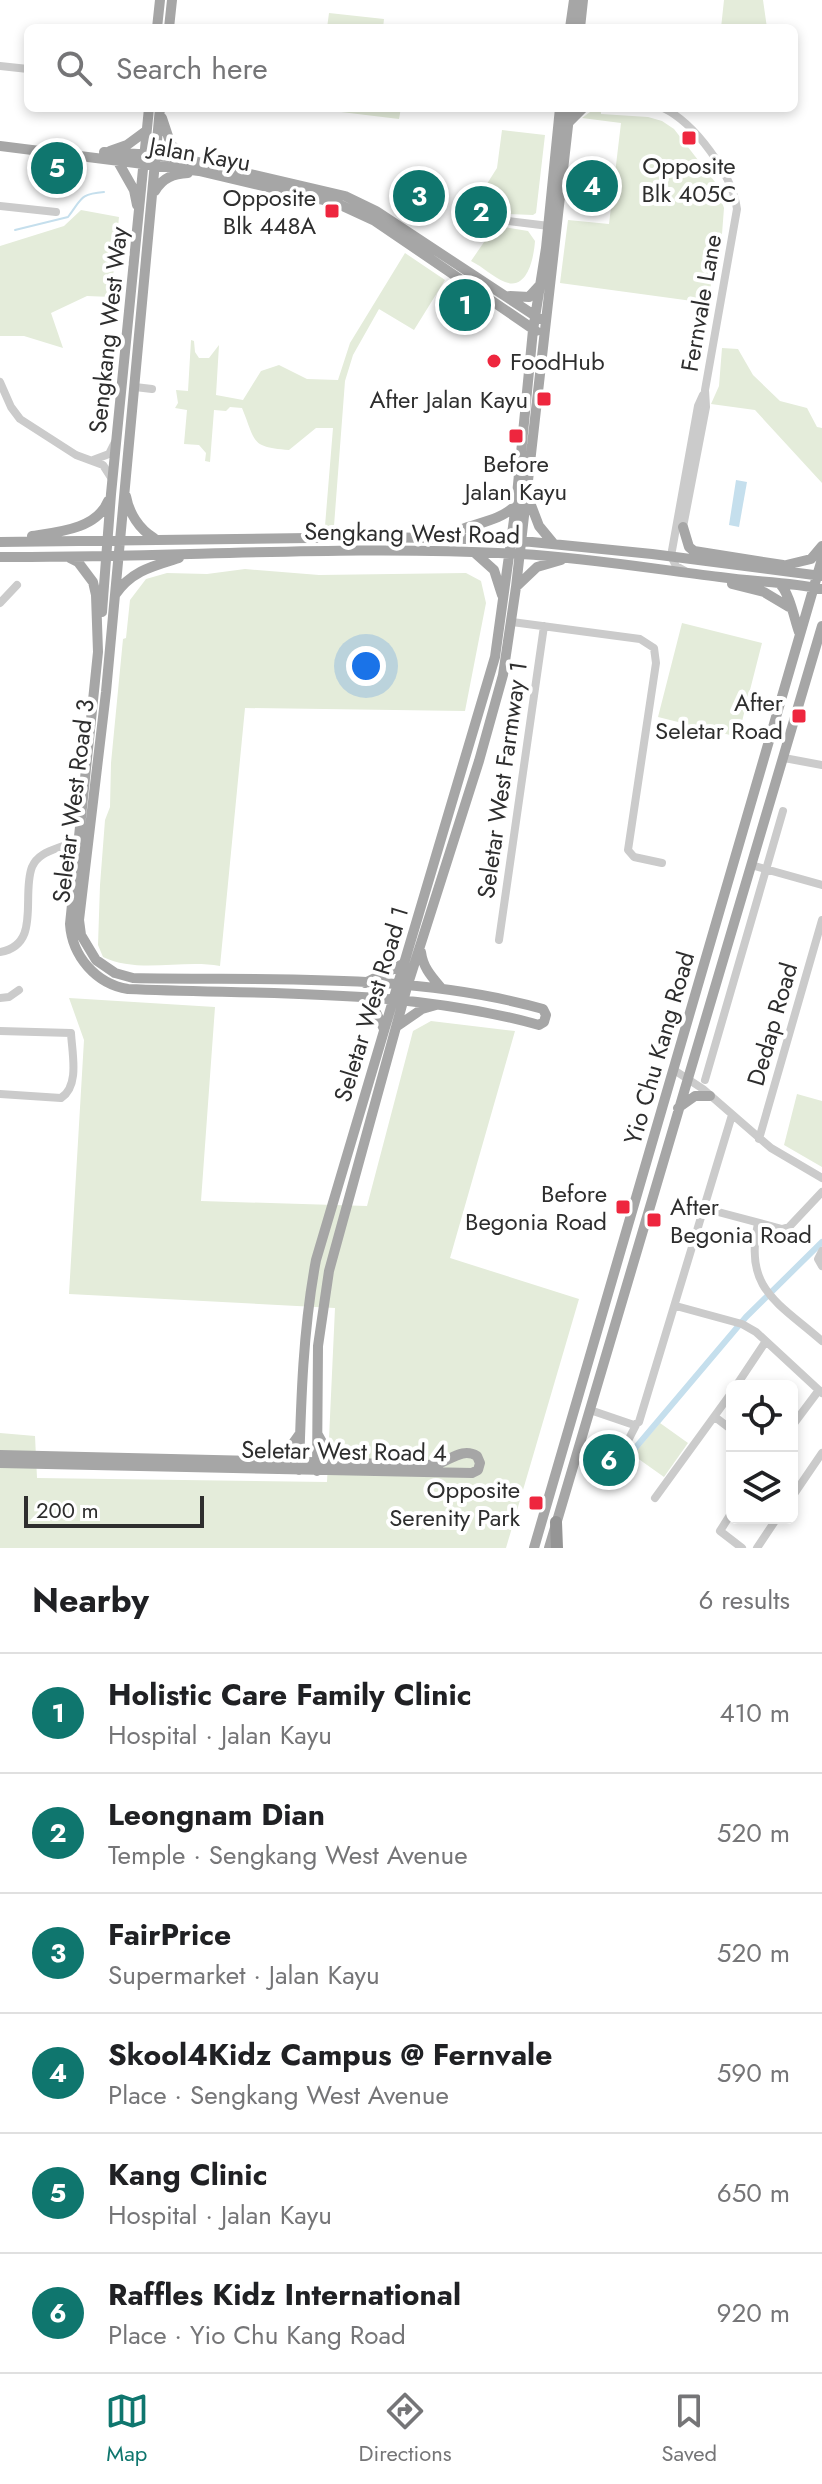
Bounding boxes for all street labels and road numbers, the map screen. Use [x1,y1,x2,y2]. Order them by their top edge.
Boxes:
street label: Jalan Kayu [144,127,253,180]
street label: Sengkang West Way [80,225,136,435]
street label: Fernvale Lane [672,232,730,374]
street label: Sengkang West Road [304,514,520,552]
street label: Seletar West Farmway 1 [468,659,536,901]
street label: Seletar West Road 3 [43,697,103,905]
street label: Seletar West Road 1 [325,902,417,1106]
street label: Yio Chu Kang Road [615,947,703,1149]
street label: Dedap Road [738,958,806,1090]
street label: Seletar West Road 4 [241,1432,447,1470]

